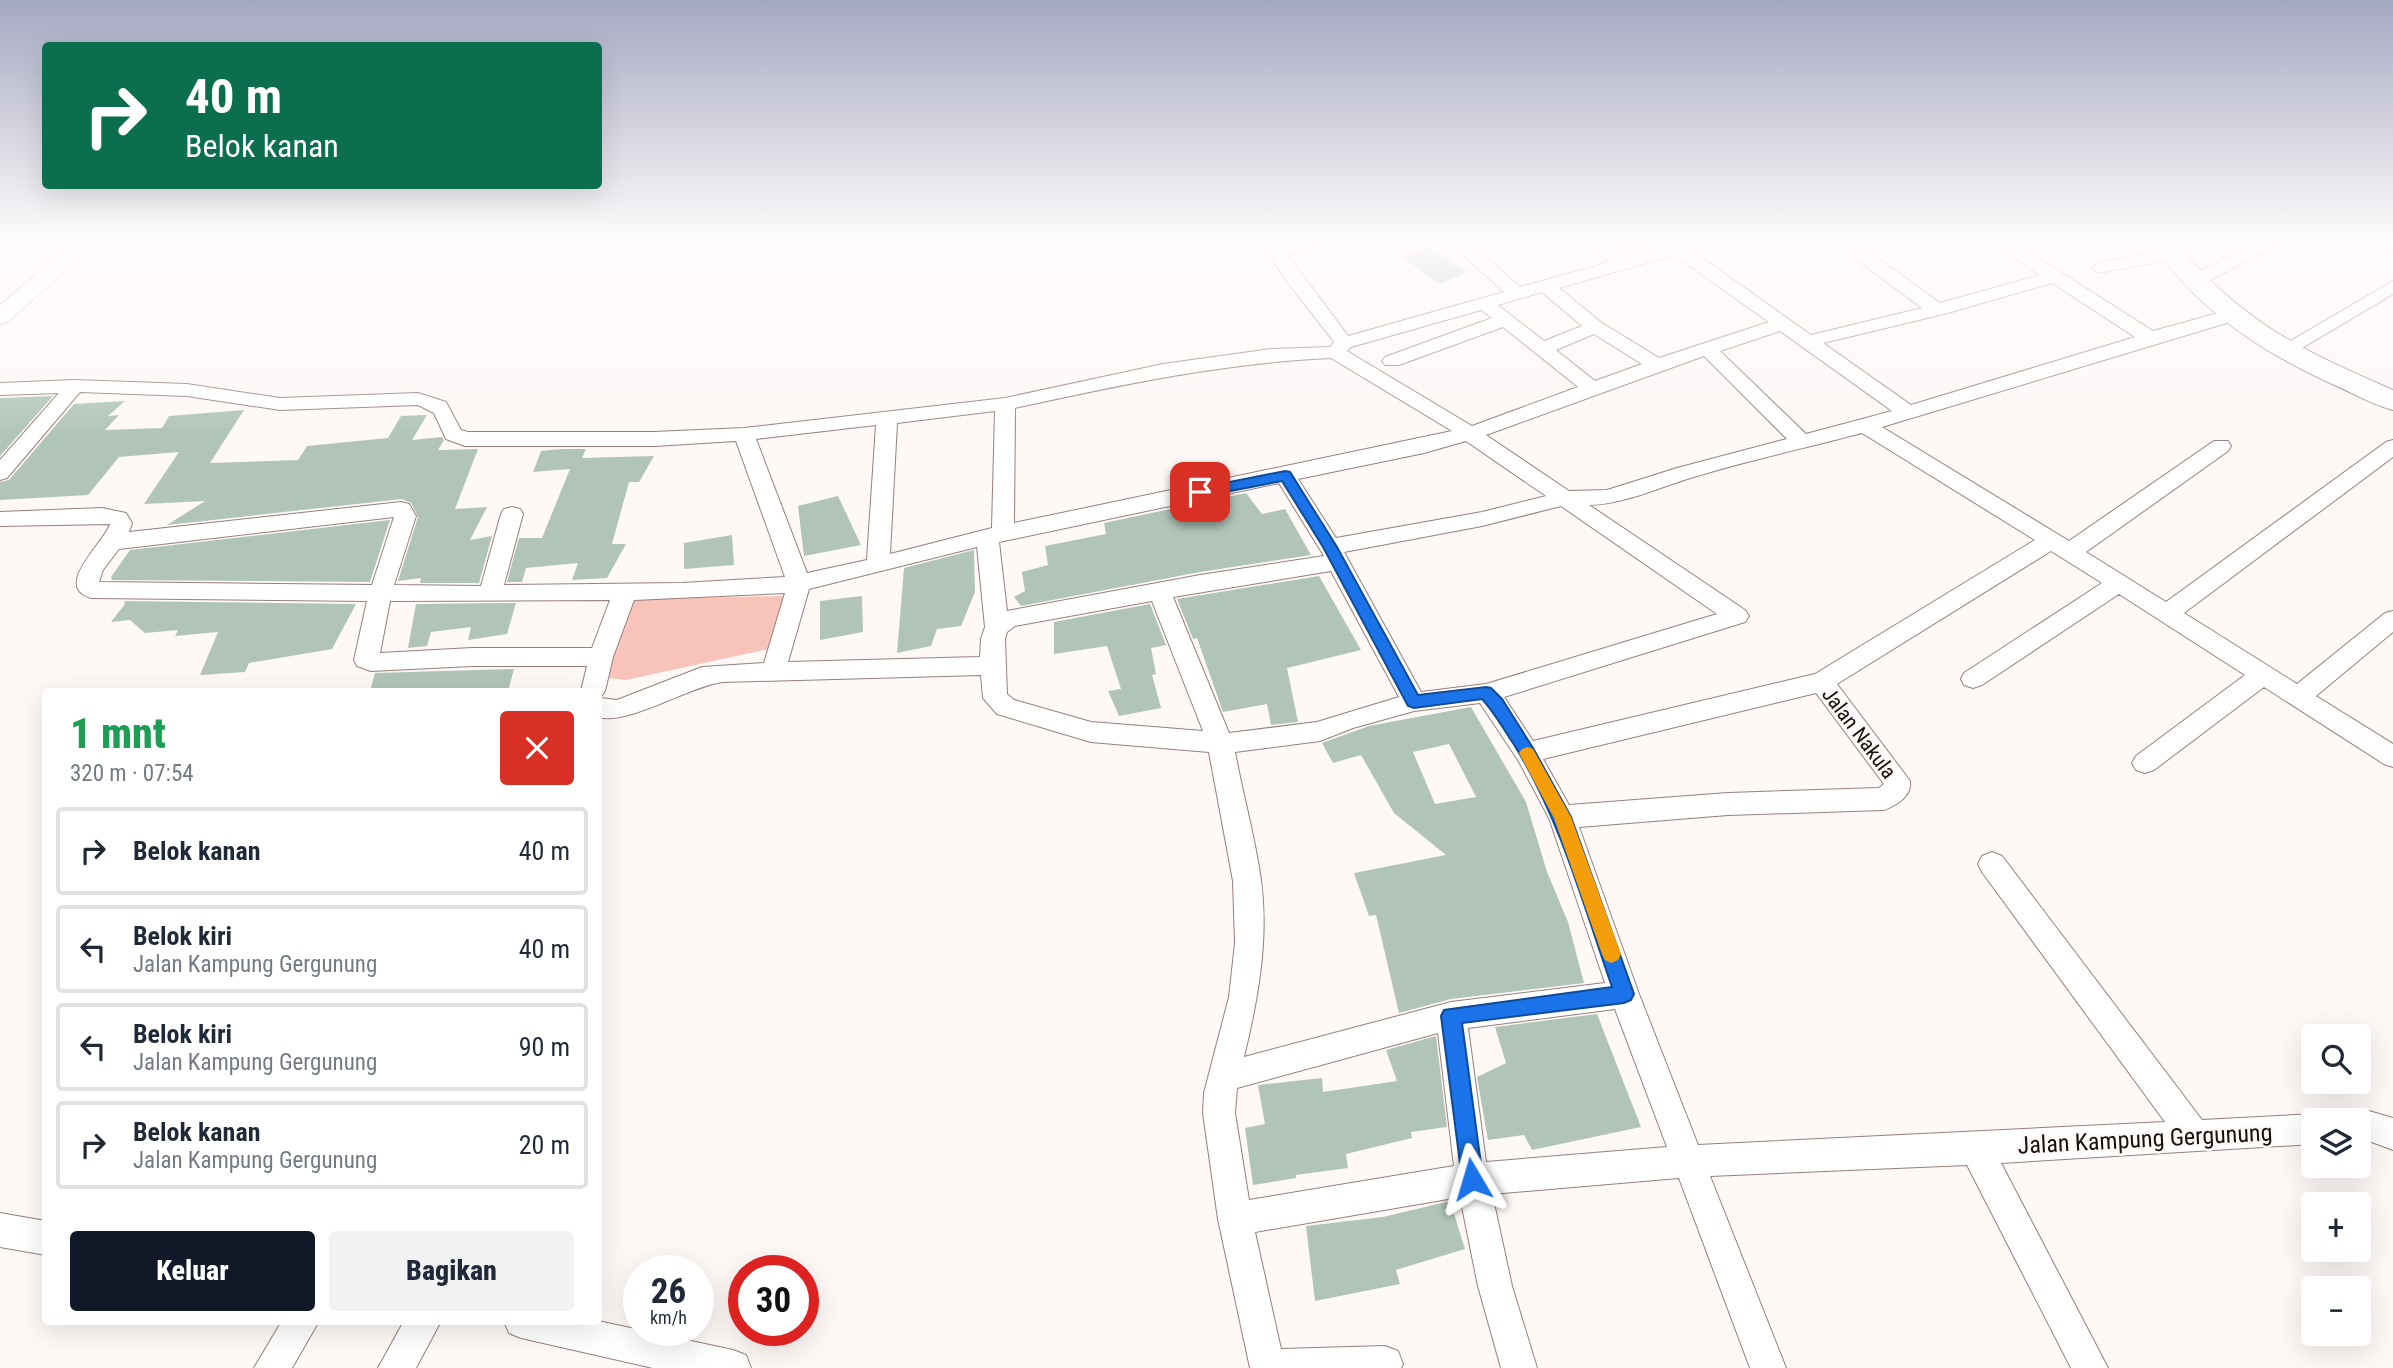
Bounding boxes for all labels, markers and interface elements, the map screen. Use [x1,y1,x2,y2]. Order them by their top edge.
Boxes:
text: 40 m [185,68,282,125]
icon: right [70,70,161,161]
text: Belok kanan [185,127,339,165]
pin [1170,462,1230,522]
icon: arrive [1181,473,1219,511]
street label: Jalan Nakula [1817,683,1901,783]
text: 1 mnt [70,709,166,758]
button: close [500,711,574,785]
text: 320 m · 07:54 [70,760,194,787]
icon: right [74,832,112,870]
text: Belok kanan [133,836,260,866]
text: 40 m [519,836,570,866]
text: Belok kiri [133,921,232,951]
icon: left [74,930,112,968]
text: 40 m [519,934,570,964]
text: Jalan Kampung Gergunung [133,951,377,978]
text: Belok kiri [133,1019,232,1049]
map controls [2301,1024,2371,1346]
button: search [2301,1024,2371,1094]
icon: left [74,1028,112,1066]
text: 90 m [519,1032,570,1062]
text: Jalan Kampung Gergunung [133,1049,377,1076]
button: layers [2301,1108,2371,1178]
text: Belok kanan [133,1117,260,1147]
street label: Jalan Kampung Gergunung [2017,1118,2273,1160]
icon: right [74,1126,112,1164]
text: 20 m [519,1130,570,1160]
position arrow [1435,1142,1509,1216]
text: Jalan Kampung Gergunung [133,1147,377,1174]
button: + [2301,1192,2371,1262]
button: Keluar [70,1231,315,1311]
button: Bagikan [329,1231,574,1311]
speed limit sign: 30 [728,1255,819,1346]
text: 26 [651,1271,686,1312]
button: − [2301,1276,2371,1346]
text: km/h [650,1307,687,1328]

